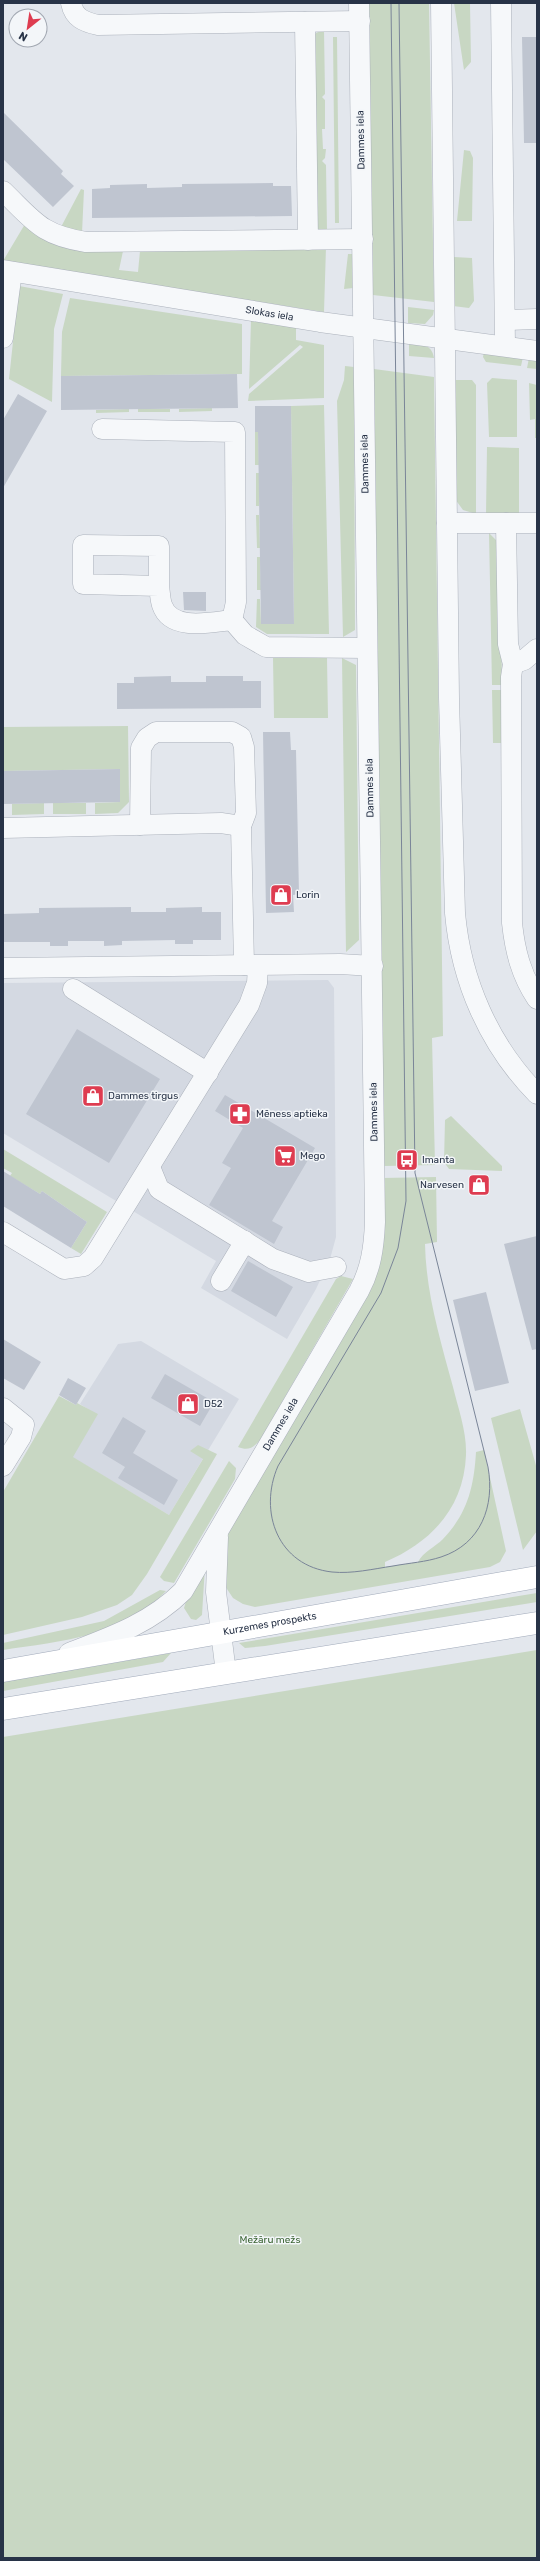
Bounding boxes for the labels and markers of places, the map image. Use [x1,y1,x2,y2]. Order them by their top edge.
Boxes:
shop icon: Lorin [268,882,294,908]
place label: Lorin [296,889,320,901]
shop icon: Dammes tirgus [80,1083,106,1109]
place label: Dammes tirgus [108,1090,178,1102]
pharmacy icon: Mēness aptieka [227,1101,253,1127]
place label: Mēness aptieka [256,1108,328,1120]
supermarket icon: Mego [272,1143,298,1169]
bus stop icon: Imanta [394,1147,420,1173]
place label: Mego [300,1150,326,1162]
place label: Imanta [422,1154,455,1166]
shop icon: Narvesen [466,1172,492,1198]
place label: Narvesen [420,1179,464,1191]
shop icon: D52 [175,1391,201,1417]
place label: D52 [204,1398,223,1410]

